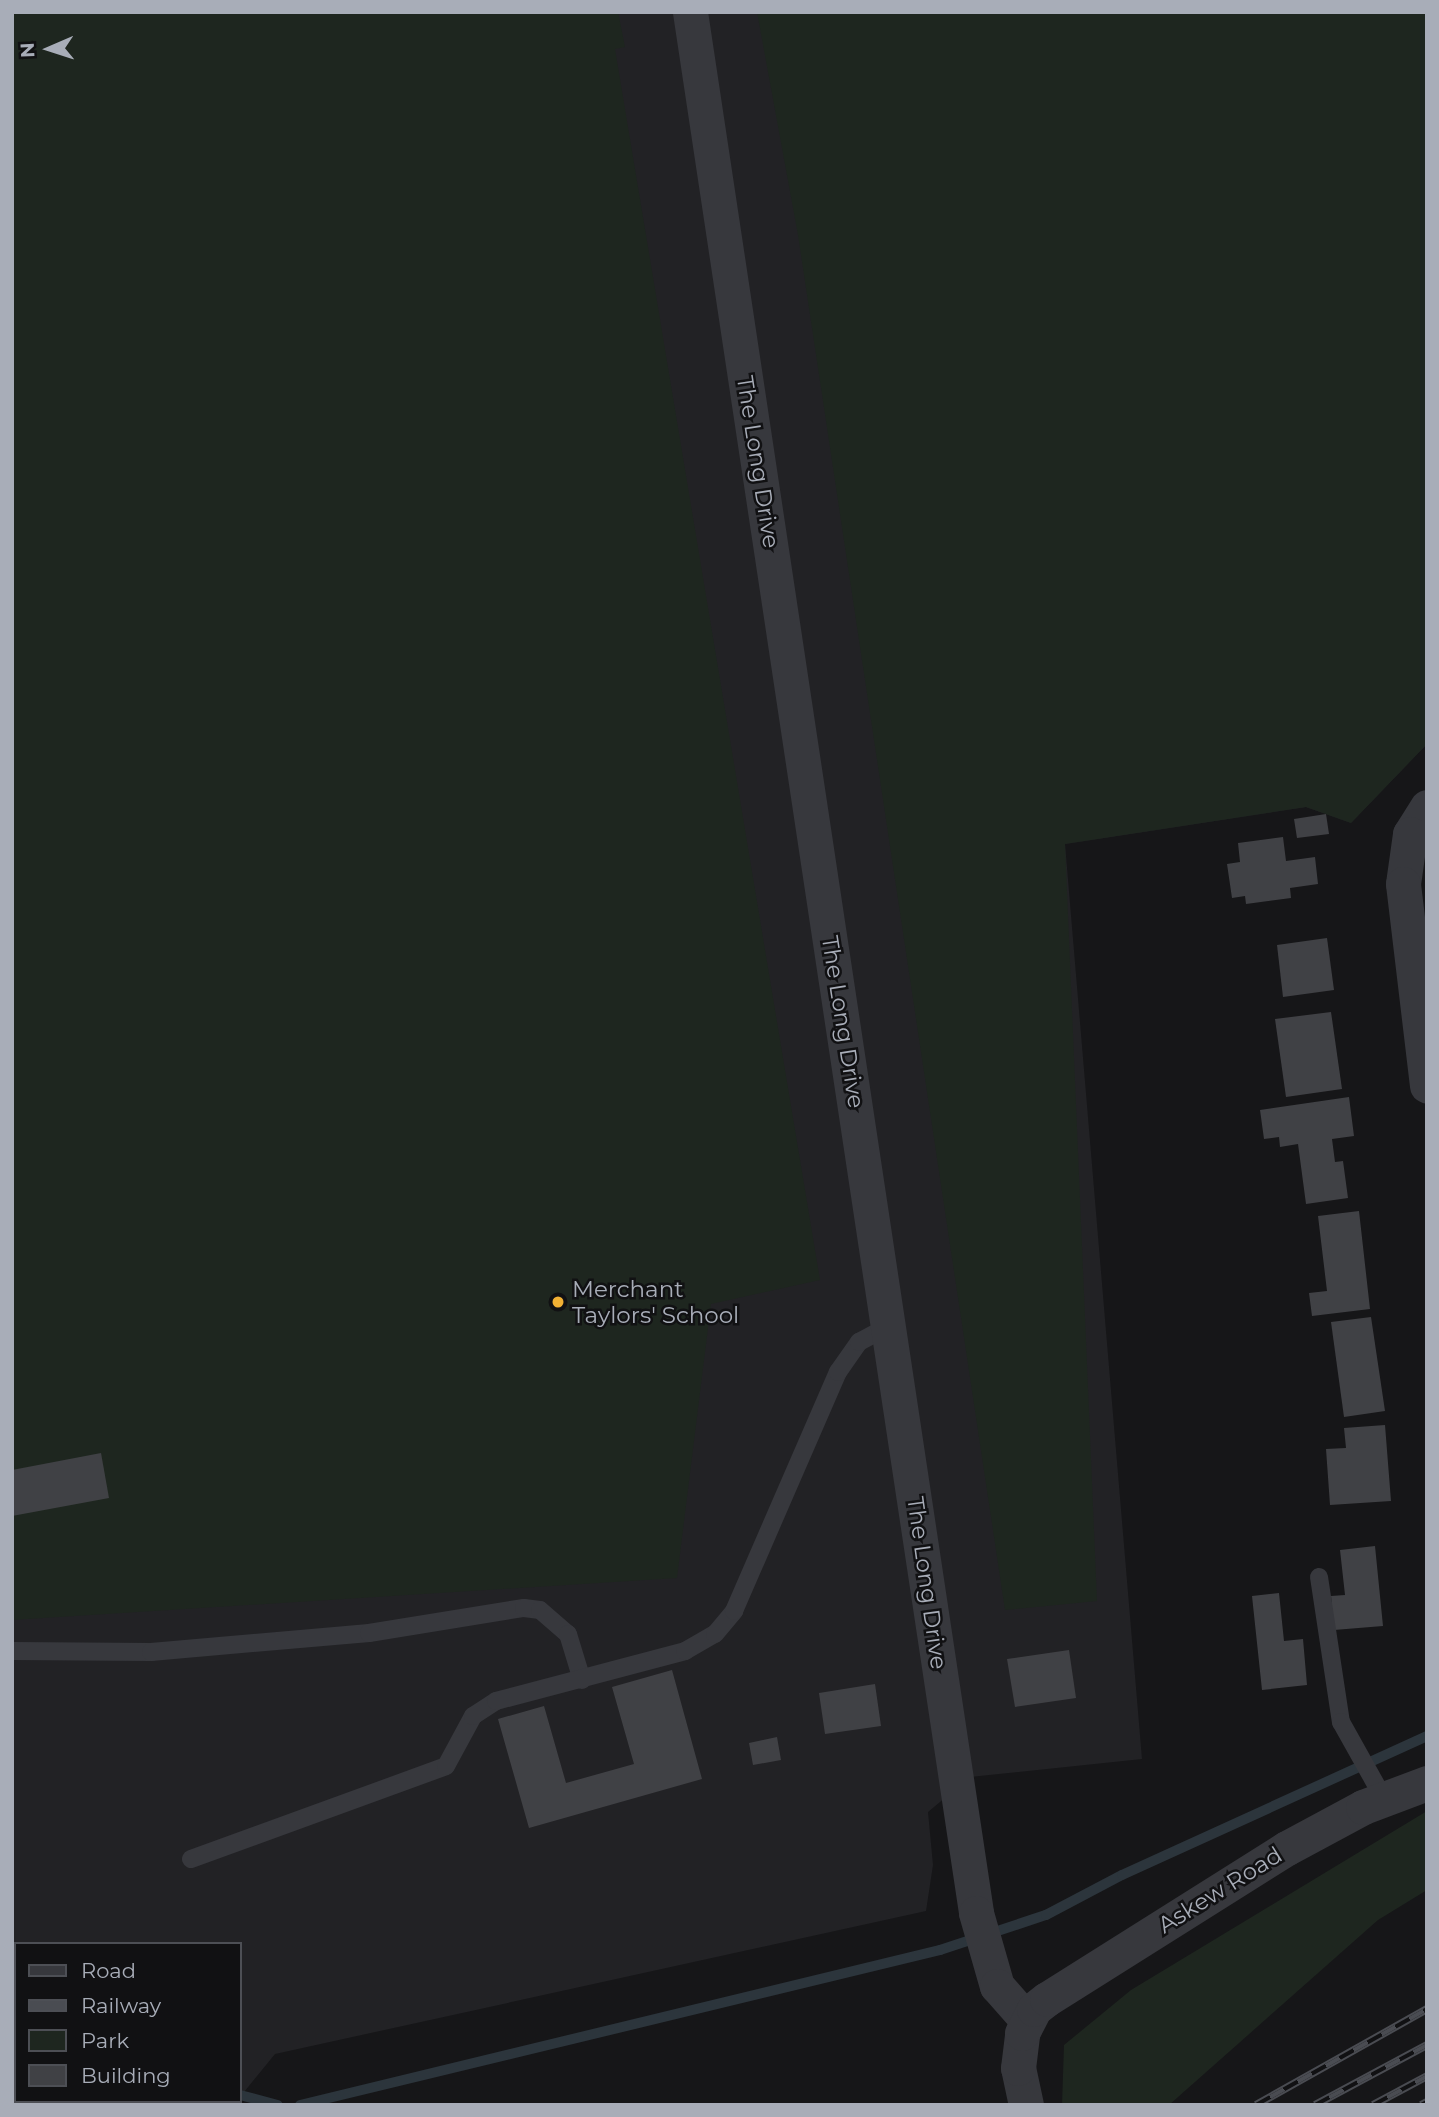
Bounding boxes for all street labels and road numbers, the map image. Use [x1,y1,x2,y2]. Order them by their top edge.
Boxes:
street label: The Long Drive [731,374,785,550]
street label: The Long Drive [816,934,870,1110]
street label: The Long Drive [901,1495,953,1671]
street label: Askew Road [1153,1841,1287,1939]

